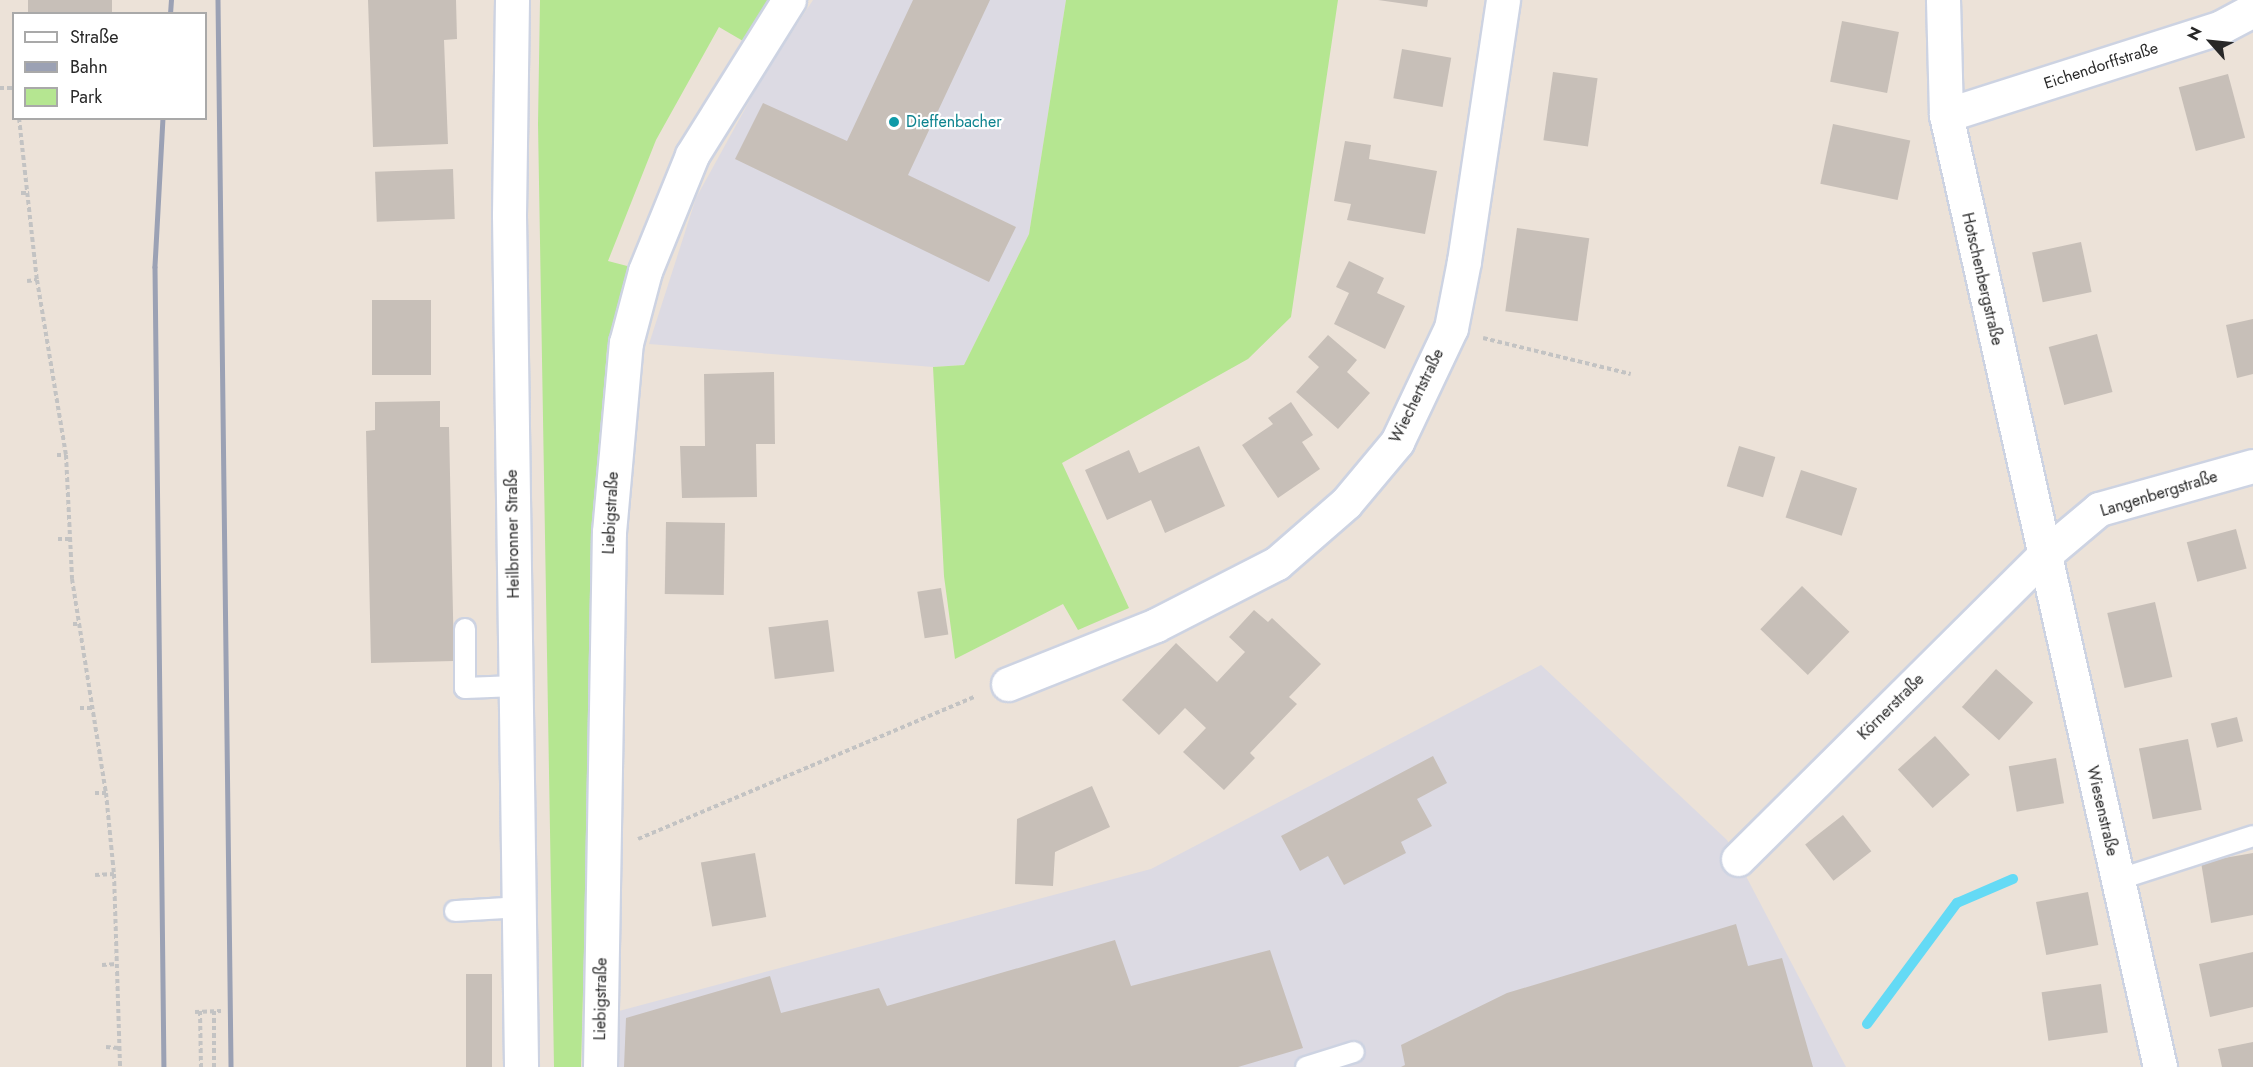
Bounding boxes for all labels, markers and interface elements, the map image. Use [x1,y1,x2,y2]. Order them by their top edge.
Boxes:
legend [12,12,207,120]
north arrow [2181,12,2241,72]
text: N [2181,23,2208,44]
text: Straße [70,24,118,50]
street label: Eichendorffstraße [2041,38,2161,94]
text: Bahn [70,54,108,80]
text: Park [70,84,102,110]
place label: Dieffenbacher [906,112,1002,132]
marker: Dieffenbacher [887,115,901,129]
street label: Hotschenbergstraße [1957,211,2007,347]
street label: Wiechertstraße [1386,346,1448,446]
street label: Langenbergstraße [2098,467,2220,521]
street label: Heilbronner Straße [502,469,524,599]
street label: Liebigstraße [599,471,623,555]
street label: Körnerstraße [1854,670,1928,744]
street label: Wiesenstraße [2082,764,2122,858]
street label: Liebigstraße [591,957,611,1041]

